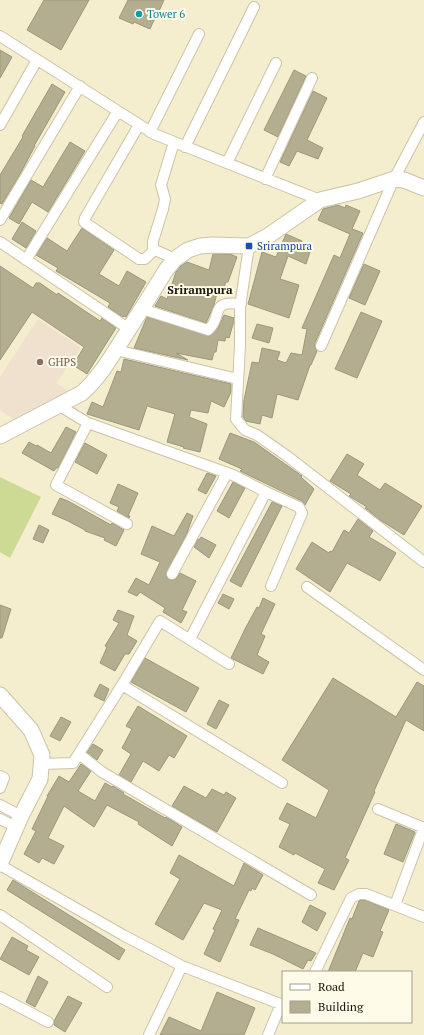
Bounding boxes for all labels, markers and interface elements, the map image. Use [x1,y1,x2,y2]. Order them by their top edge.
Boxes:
place label: Tower 6 [147,7,185,21]
marker: Tower 6 [134,9,144,19]
place label: Srirampura [257,239,312,253]
marker: Srirampura [244,241,254,251]
district label: Srirampura [167,282,233,297]
place label: GHPS [48,355,76,369]
marker: GHPS [35,357,45,367]
legend [282,971,412,1023]
text: Road [318,979,345,994]
text: Building [318,999,364,1014]

